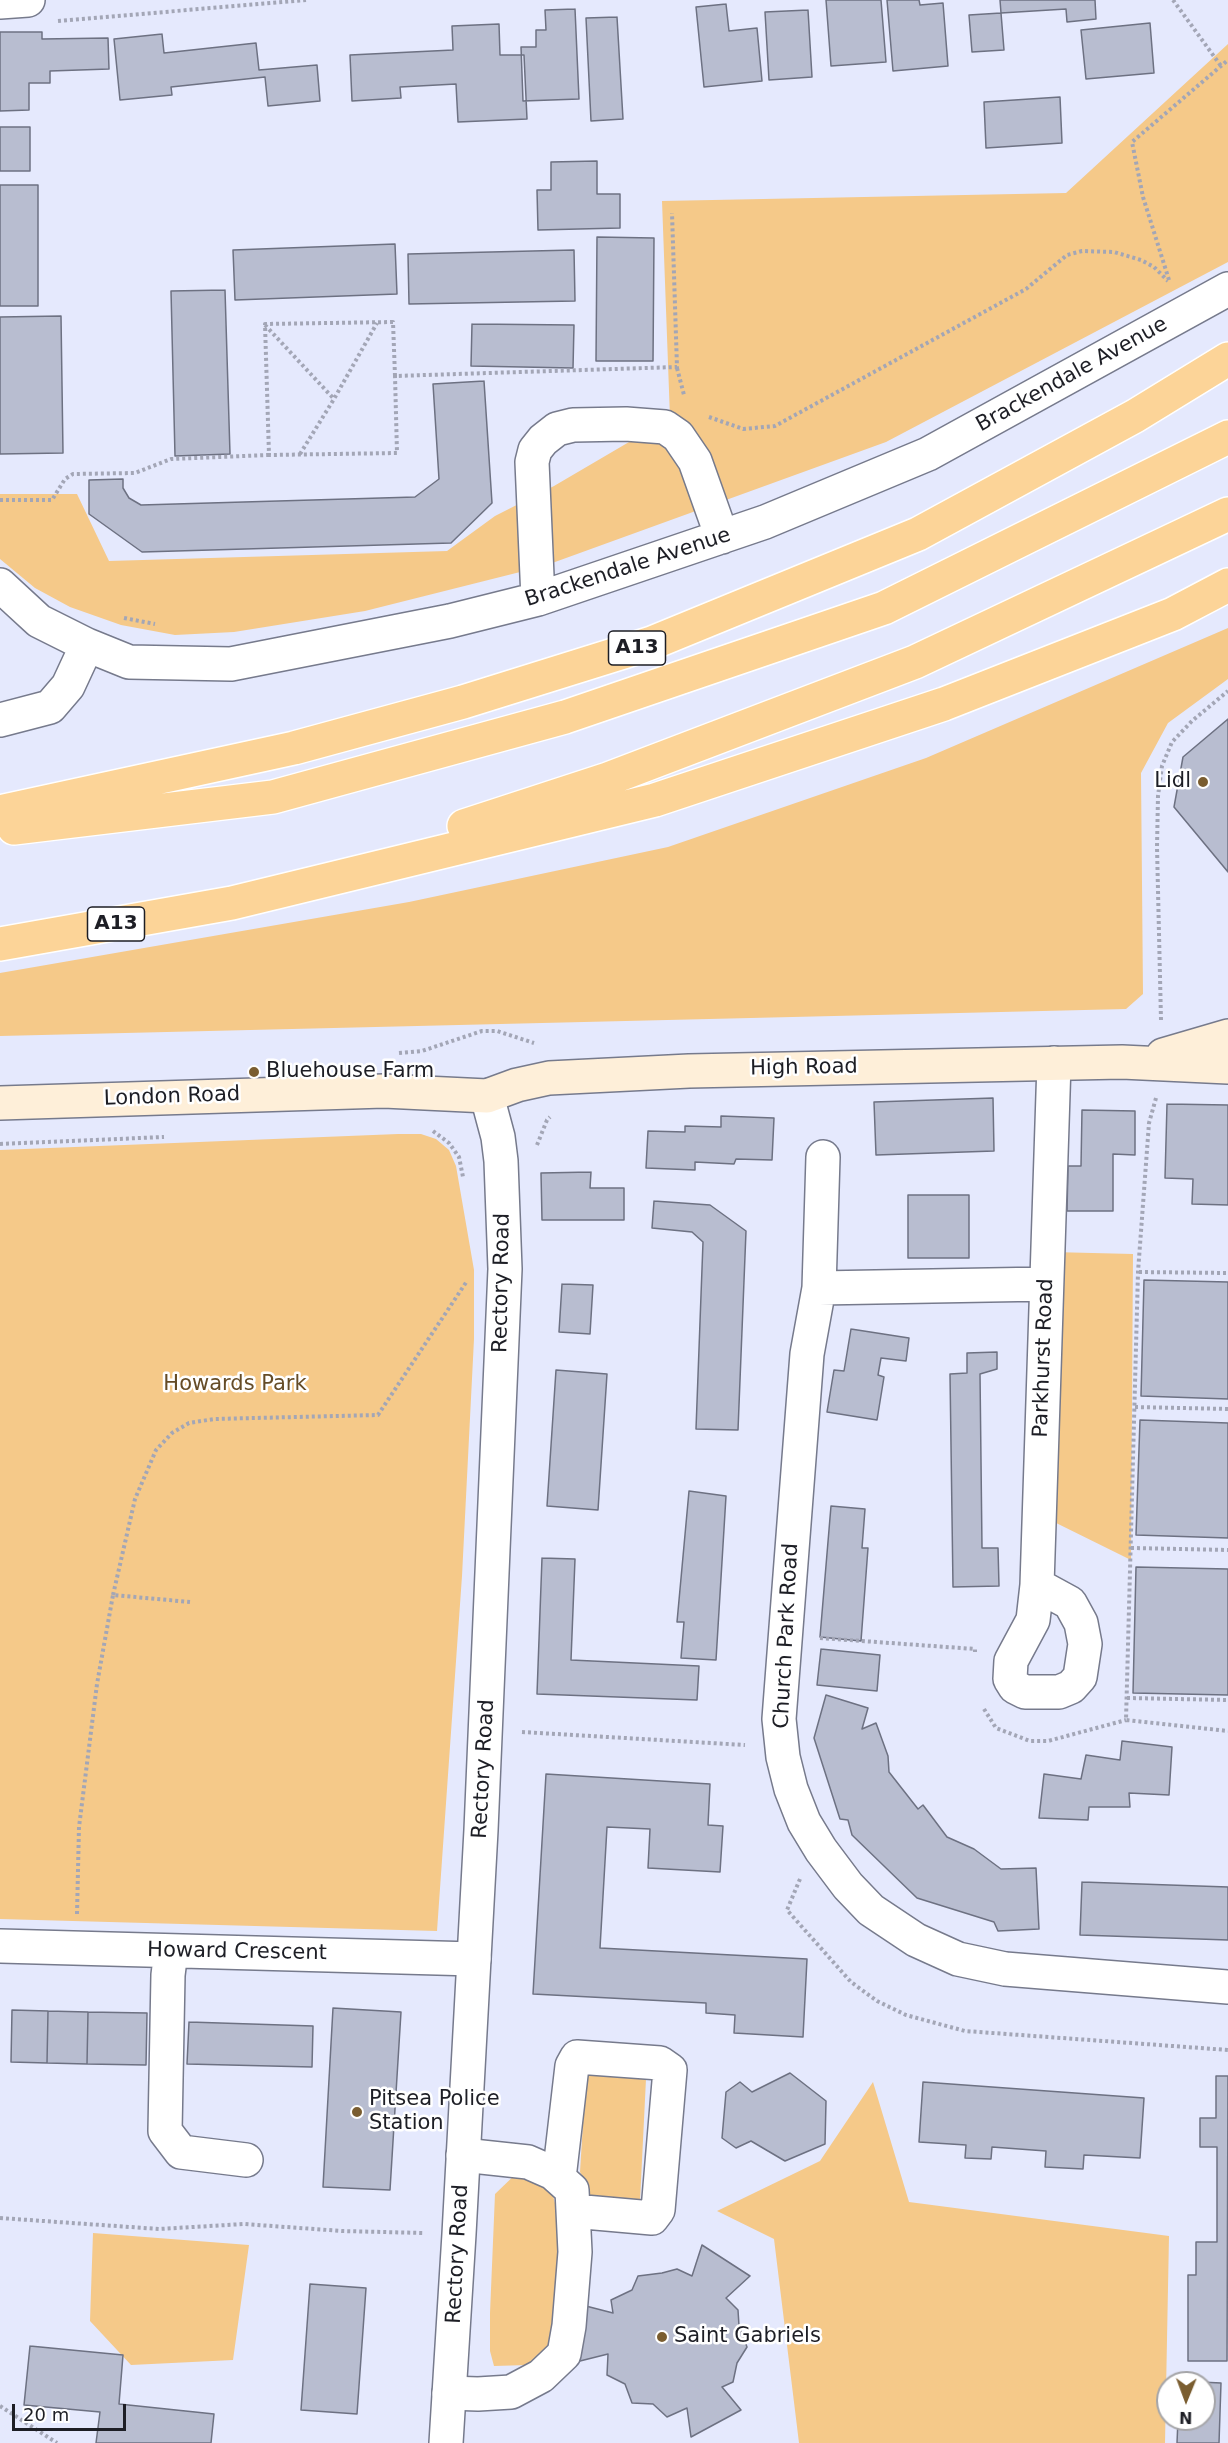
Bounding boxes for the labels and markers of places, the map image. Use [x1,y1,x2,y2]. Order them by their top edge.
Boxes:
place label: Lidl [1154,769,1191,795]
marker: Lidl [1196,775,1210,789]
place label: Bluehouse Farm [266,1059,434,1085]
marker: Bluehouse Farm [247,1065,261,1079]
place label: Pitsea Police Station [369,2087,500,2137]
marker: Pitsea Police Station [350,2105,364,2119]
place label: Saint Gabriels [674,2324,821,2350]
marker: Saint Gabriels [655,2330,669,2344]

